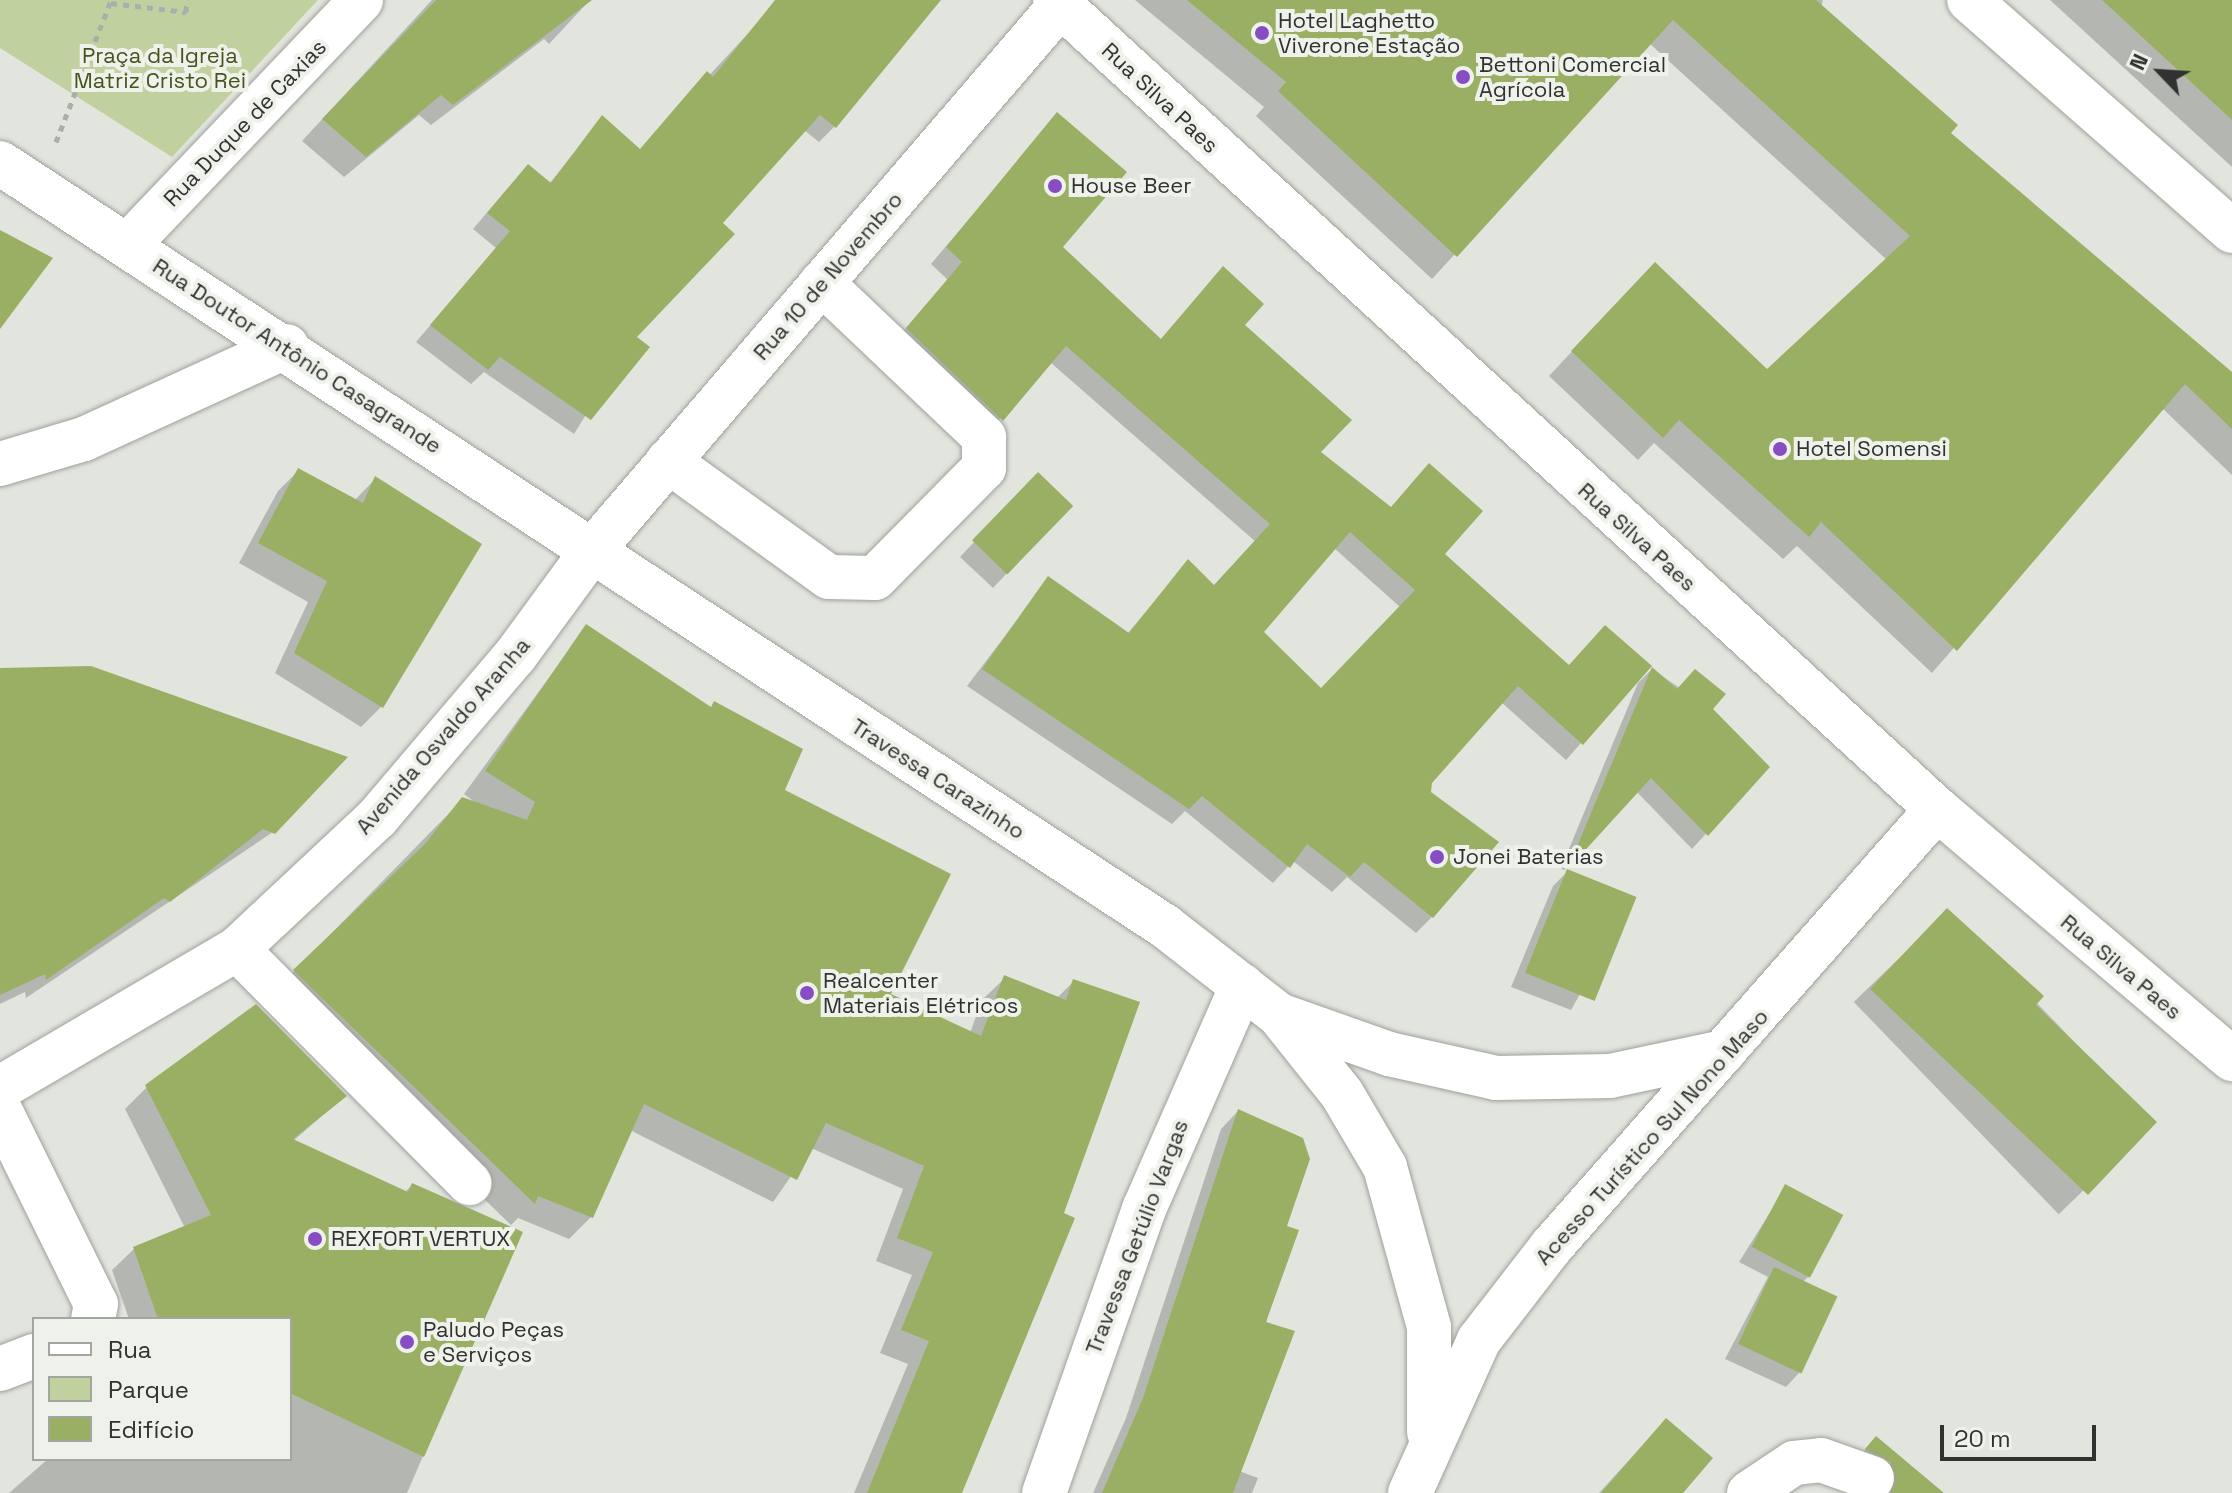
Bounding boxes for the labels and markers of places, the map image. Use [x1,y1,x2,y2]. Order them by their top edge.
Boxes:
place label: Hotel Laghetto Viverone Estação [1278,7,1460,58]
marker: Hotel Laghetto Viverone Estação [1253,24,1271,42]
place label: Bettoni Comercial Agrícola [1479,51,1666,102]
marker: Bettoni Comercial Agrícola [1454,68,1472,86]
place label: House Beer [1071,173,1192,199]
marker: House Beer [1046,177,1064,195]
place label: Hotel Somensi [1796,436,1947,462]
marker: Hotel Somensi [1771,440,1789,458]
place label: Jonei Baterias [1453,844,1604,870]
marker: Jonei Baterias [1428,848,1446,866]
place label: Realcenter Materiais Elétricos [823,967,1018,1018]
marker: Realcenter Materiais Elétricos [798,984,816,1002]
place label: REXFORT VERTUX [331,1226,511,1252]
marker: REXFORT VERTUX [306,1230,324,1248]
place label: Paludo Peças e Serviços [423,1316,564,1368]
marker: Paludo Peças e Serviços [398,1333,416,1351]

